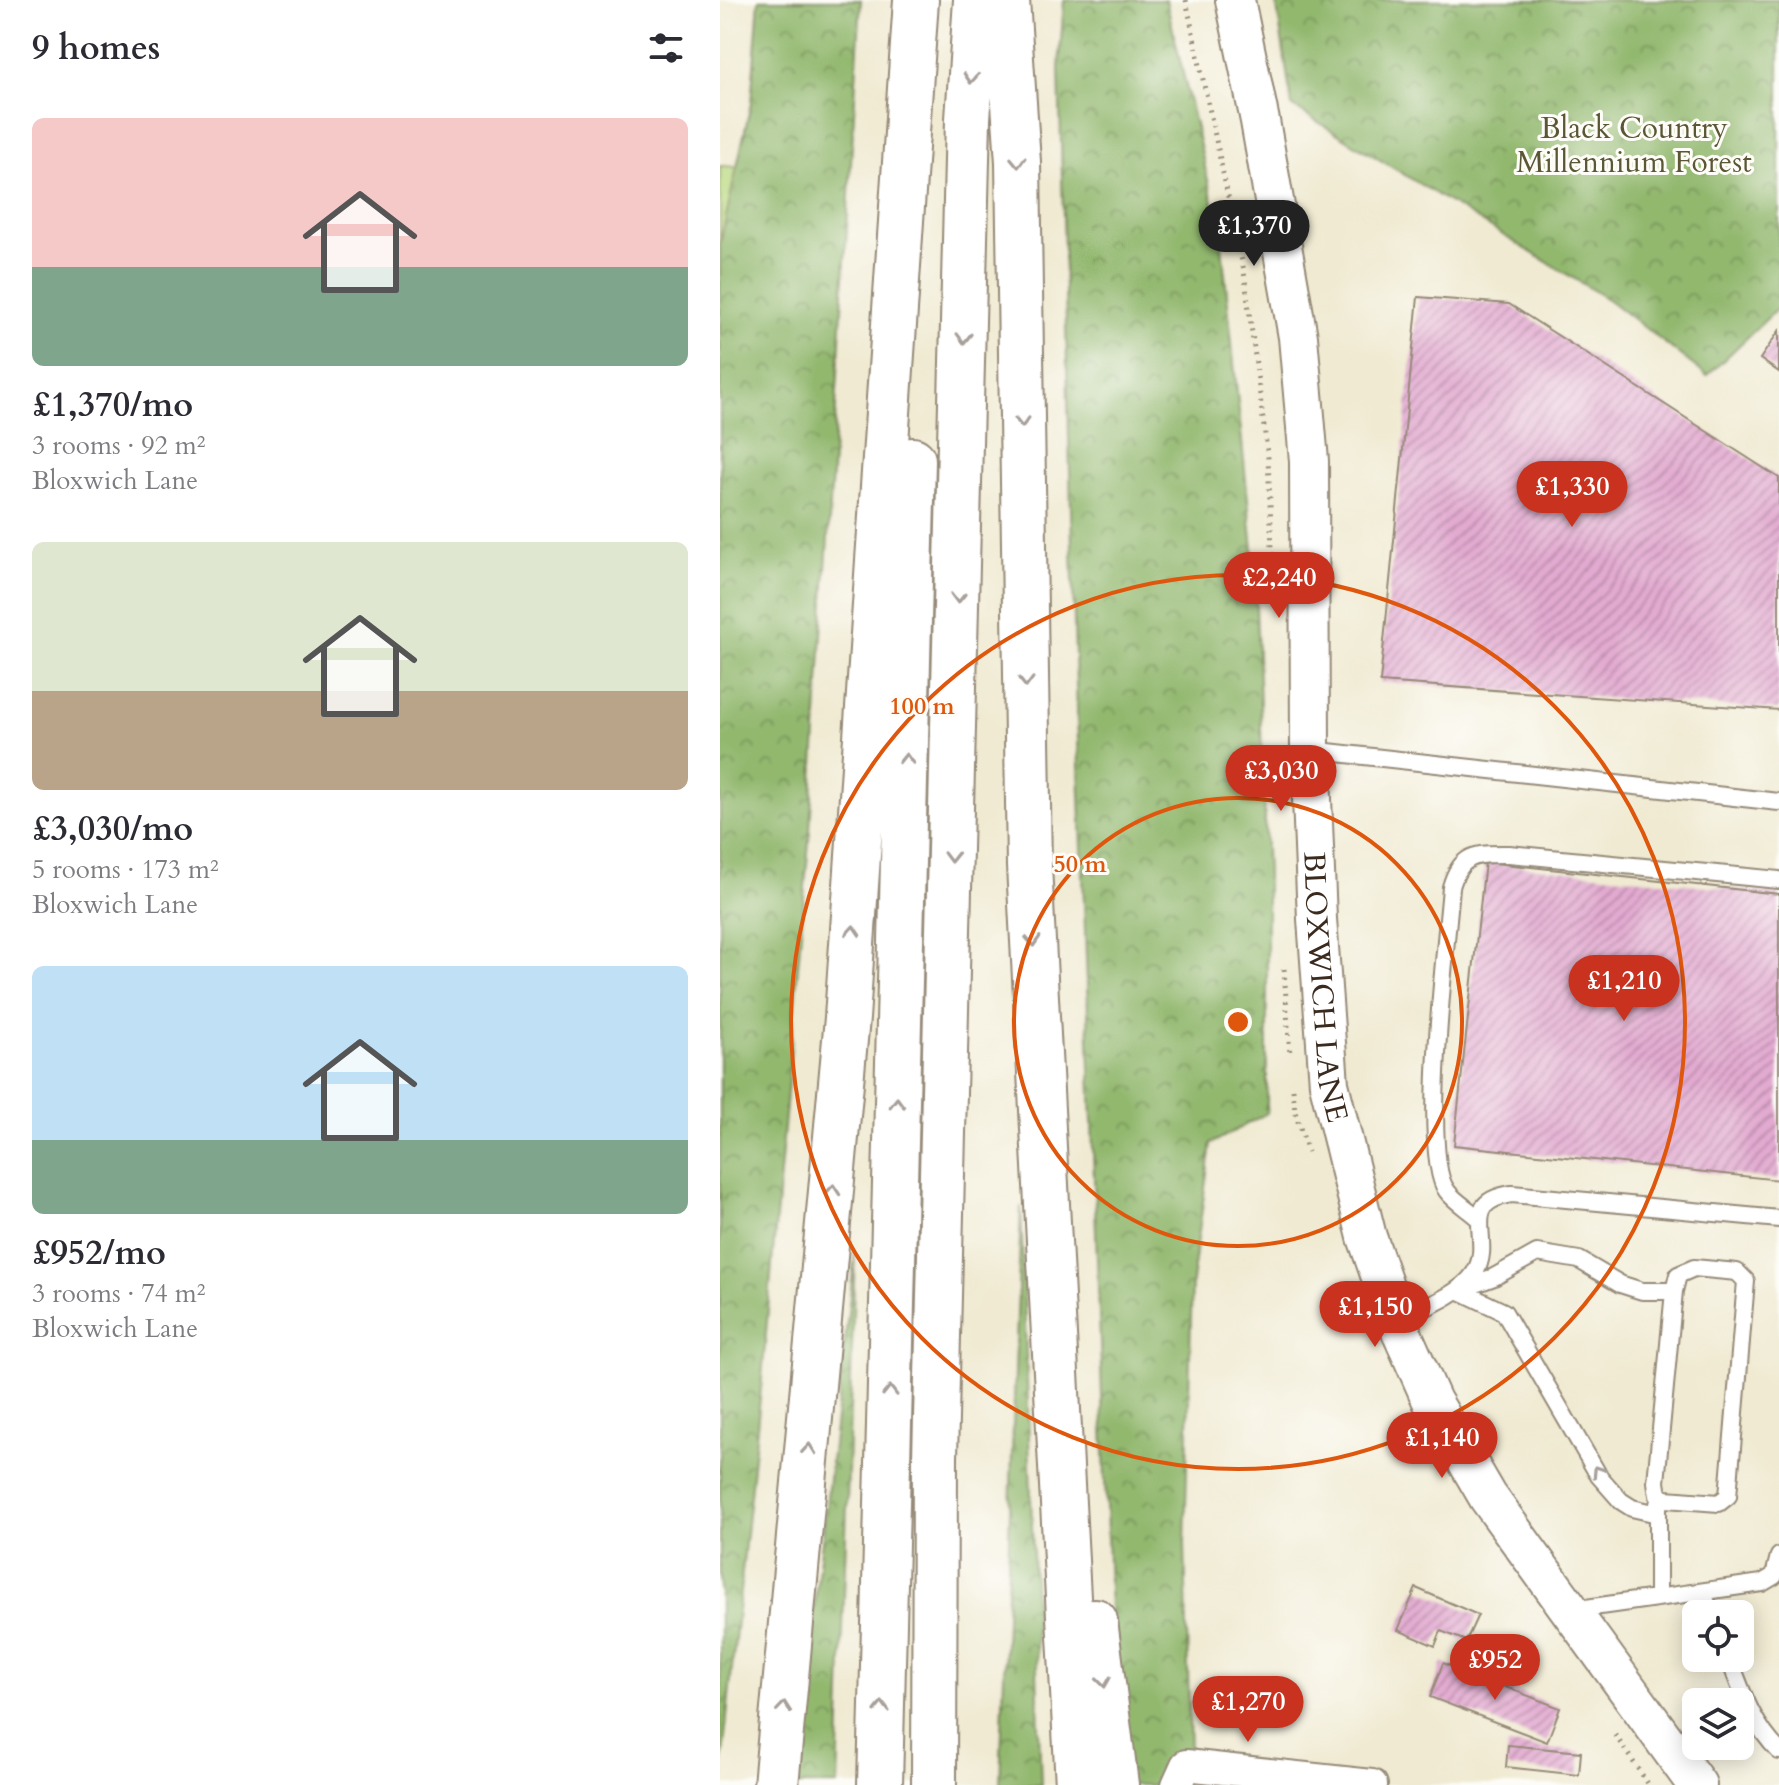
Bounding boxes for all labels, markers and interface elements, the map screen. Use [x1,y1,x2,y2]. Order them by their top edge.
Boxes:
text: 9 homes [32,25,160,71]
icon: filters [644,26,688,70]
one-way arrow [963,72,980,85]
park label: Black Country Millennium Forest [1516,108,1752,183]
one-way arrow [1009,156,1026,169]
icon: home [288,170,432,314]
pin: £1,370 [1189,200,1319,268]
text: £1,370 [1217,208,1291,243]
one-way arrow [956,332,973,345]
text: £1,370/mo [32,382,193,428]
one-way arrow [1014,416,1031,429]
text: 3 rooms · 92 m² [32,428,205,463]
pin: £1,330 [1507,461,1637,529]
text: Bloxwich Lane [32,463,198,498]
text: £1,330 [1535,469,1609,504]
pin: £2,240 [1214,552,1344,620]
text: £2,240 [1242,560,1316,595]
one-way arrow [949,592,966,605]
icon: home [288,594,432,738]
one-way arrow [1018,676,1035,689]
text: 100 m [889,690,956,723]
pin: £3,030 [1216,745,1346,813]
one-way arrow [897,752,914,765]
text: £3,030 [1244,753,1318,788]
text: £3,030/mo [32,806,193,852]
text: 50 m [1053,848,1107,881]
one-way arrow [942,851,960,864]
street label: BLOXWICH LANE [1294,851,1358,1126]
text: 5 rooms · 173 m² [32,852,219,887]
text: Bloxwich Lane [32,887,198,922]
one-way arrow [844,924,861,937]
one-way arrow [1025,935,1042,948]
pin: £1,210 [1559,955,1689,1023]
text: £1,210 [1587,963,1661,998]
centre of rings [1224,1008,1252,1036]
icon: home [288,1018,432,1162]
one-way arrow [888,1096,906,1109]
one-way arrow [824,1183,841,1196]
text: £952/mo [32,1230,166,1276]
text: 3 rooms · 74 m² [32,1276,205,1311]
pin: £1,150 [1310,1281,1440,1349]
text: £1,150 [1338,1289,1412,1324]
text: Bloxwich Lane [32,1311,198,1346]
one-way arrow [881,1384,898,1397]
pin: £1,140 [1377,1412,1507,1480]
text: £1,140 [1405,1420,1479,1455]
one-way arrow [800,1442,817,1455]
one-way arrow [1592,1466,1607,1480]
map controls [1682,1600,1754,1760]
button: locate [1682,1600,1754,1672]
pin: £952 [1448,1634,1542,1702]
text: £952 [1468,1642,1522,1677]
one-way arrow [1095,1675,1112,1689]
pin: £1,270 [1183,1676,1313,1744]
text: £1,270 [1211,1684,1285,1719]
button: layers [1682,1688,1754,1760]
one-way arrow [775,1700,792,1713]
one-way arrow [873,1700,890,1713]

